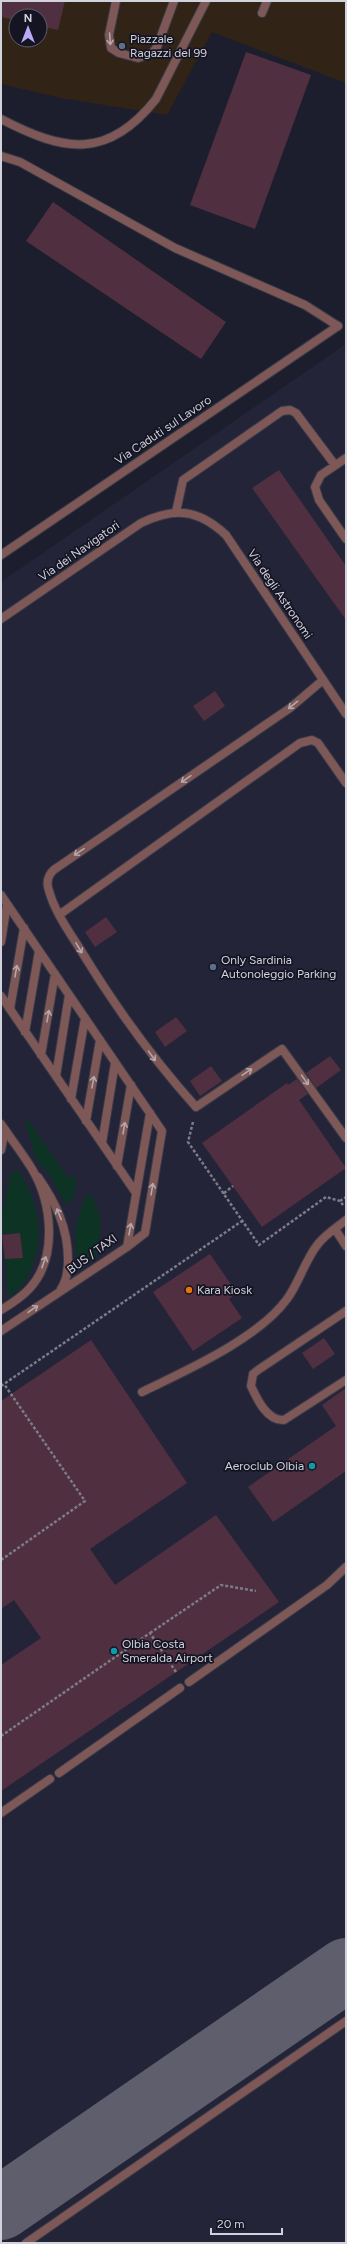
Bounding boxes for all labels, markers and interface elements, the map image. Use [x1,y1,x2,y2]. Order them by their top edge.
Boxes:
north arrow [8,8,48,48]
text: N [24,12,32,25]
one-way arrow [106,32,113,45]
place label: Piazzale Ragazzi del 99 [130,32,207,60]
marker: Piazzale Ragazzi del 99 [117,41,127,51]
street label: Via Caduti sul Lavoro [112,393,214,467]
street label: Via dei Navigatori [36,518,122,584]
street label: Via degli Astronomi [245,547,315,641]
one-way arrow [287,701,298,709]
one-way arrow [181,775,192,783]
one-way arrow [74,848,85,856]
one-way arrow [76,942,84,954]
place label: Only Sardinia Autonoleggio Parking [221,953,336,981]
marker: Only Sardinia Autonoleggio Parking [208,962,218,972]
one-way arrow [12,965,20,978]
one-way arrow [44,1010,52,1023]
one-way arrow [148,1050,156,1061]
one-way arrow [241,1068,253,1076]
one-way arrow [301,1075,309,1086]
one-way arrow [89,1076,97,1089]
one-way arrow [120,1122,128,1135]
one-way arrow [148,1183,156,1196]
one-way arrow [55,1208,63,1220]
one-way arrow [126,1223,134,1236]
street label: BUS / TAXI [64,1231,120,1277]
one-way arrow [41,1255,48,1268]
place label: Kara Kiosk [197,1283,252,1297]
marker: Kara Kiosk [184,1285,194,1295]
one-way arrow [28,1305,39,1313]
place label: Aeroclub Olbia [225,1459,304,1473]
marker: Aeroclub Olbia [307,1461,317,1471]
place label: Olbia Costa Smeralda Airport [122,1637,213,1665]
marker: Olbia Costa Smeralda Airport [109,1646,119,1656]
scale bar [211,2210,282,2236]
text: 20 m [217,2217,245,2231]

